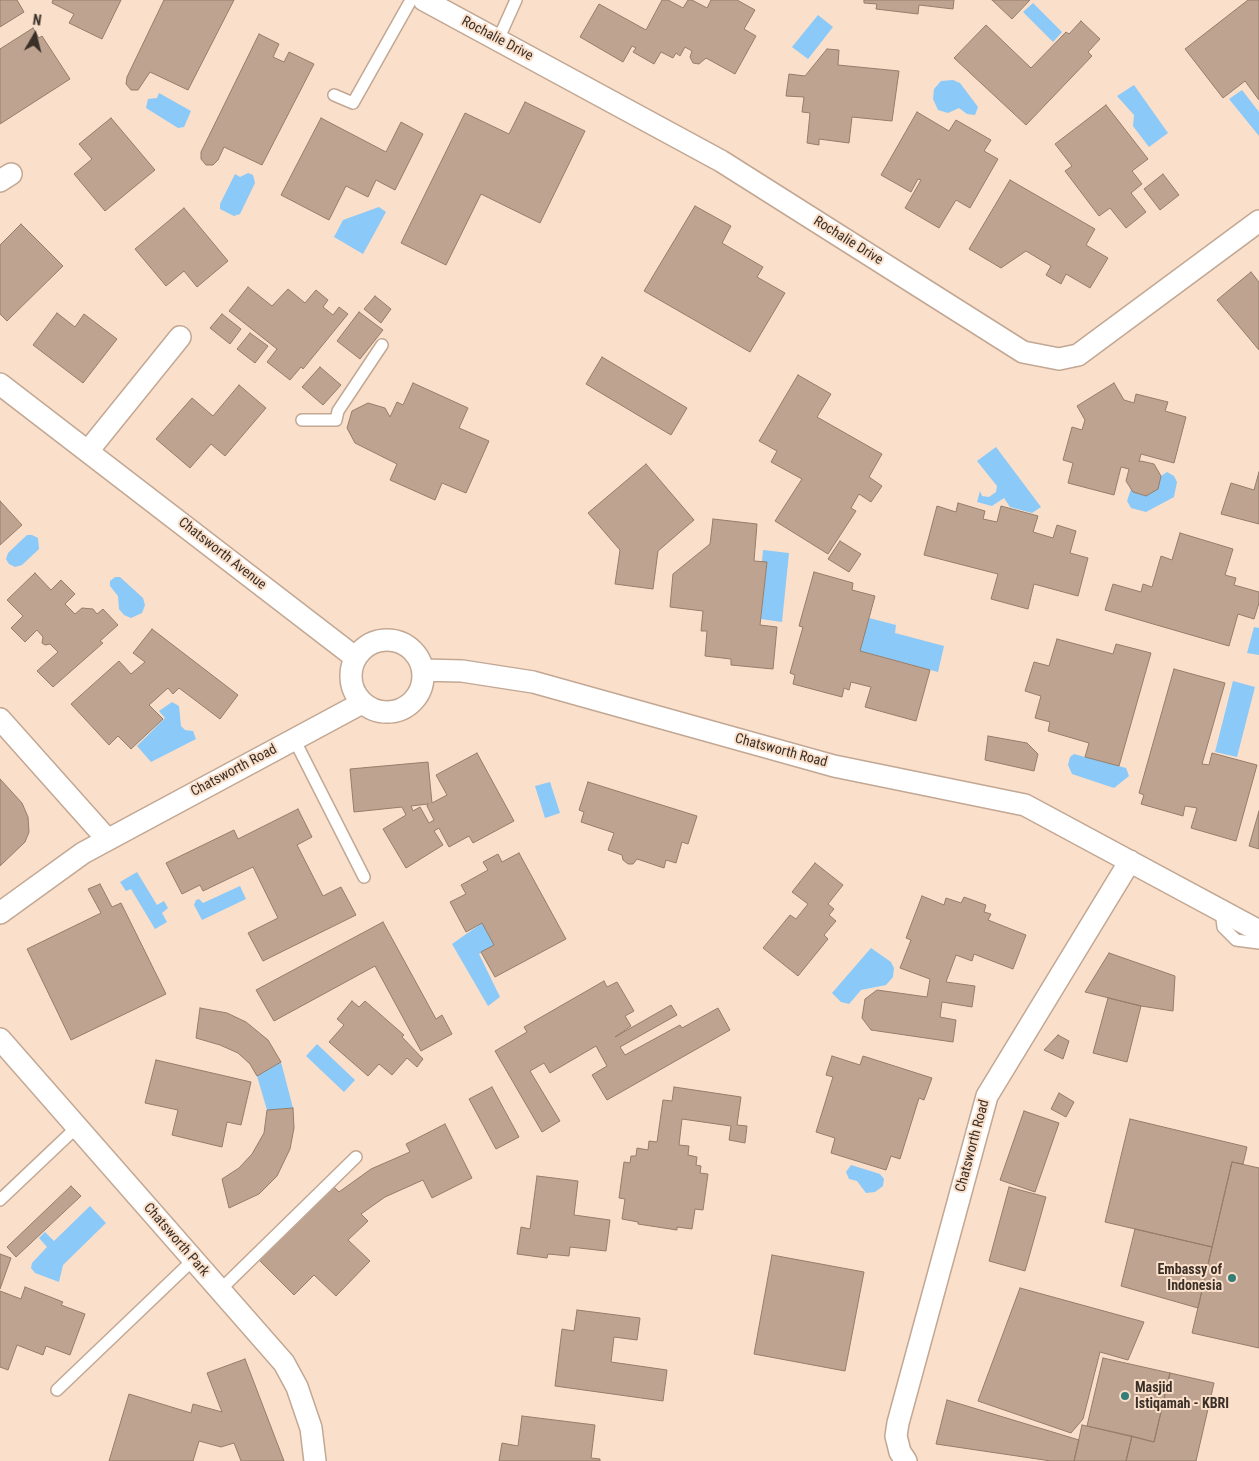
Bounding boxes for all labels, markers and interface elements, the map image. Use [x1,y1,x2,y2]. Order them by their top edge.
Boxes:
north arrow [10,10,60,60]
text: N [32,12,42,29]
street label: Rochalie Drive [458,13,536,65]
street label: Rochalie Drive [810,213,886,269]
street label: Chatsworth Avenue [175,514,269,594]
street label: Chatsworth Road [733,731,829,771]
street label: Chatsworth Road [188,741,280,801]
street label: Chatsworth Road [953,1098,993,1194]
street label: Chatsworth Park [140,1200,212,1280]
place label: Embassy of Indonesia [1157,1262,1222,1294]
marker: Embassy of Indonesia [1226,1272,1238,1284]
place label: Masjid Istiqamah - KBRI [1135,1380,1229,1412]
marker: Masjid Istiqamah - KBRI [1119,1390,1131,1402]

